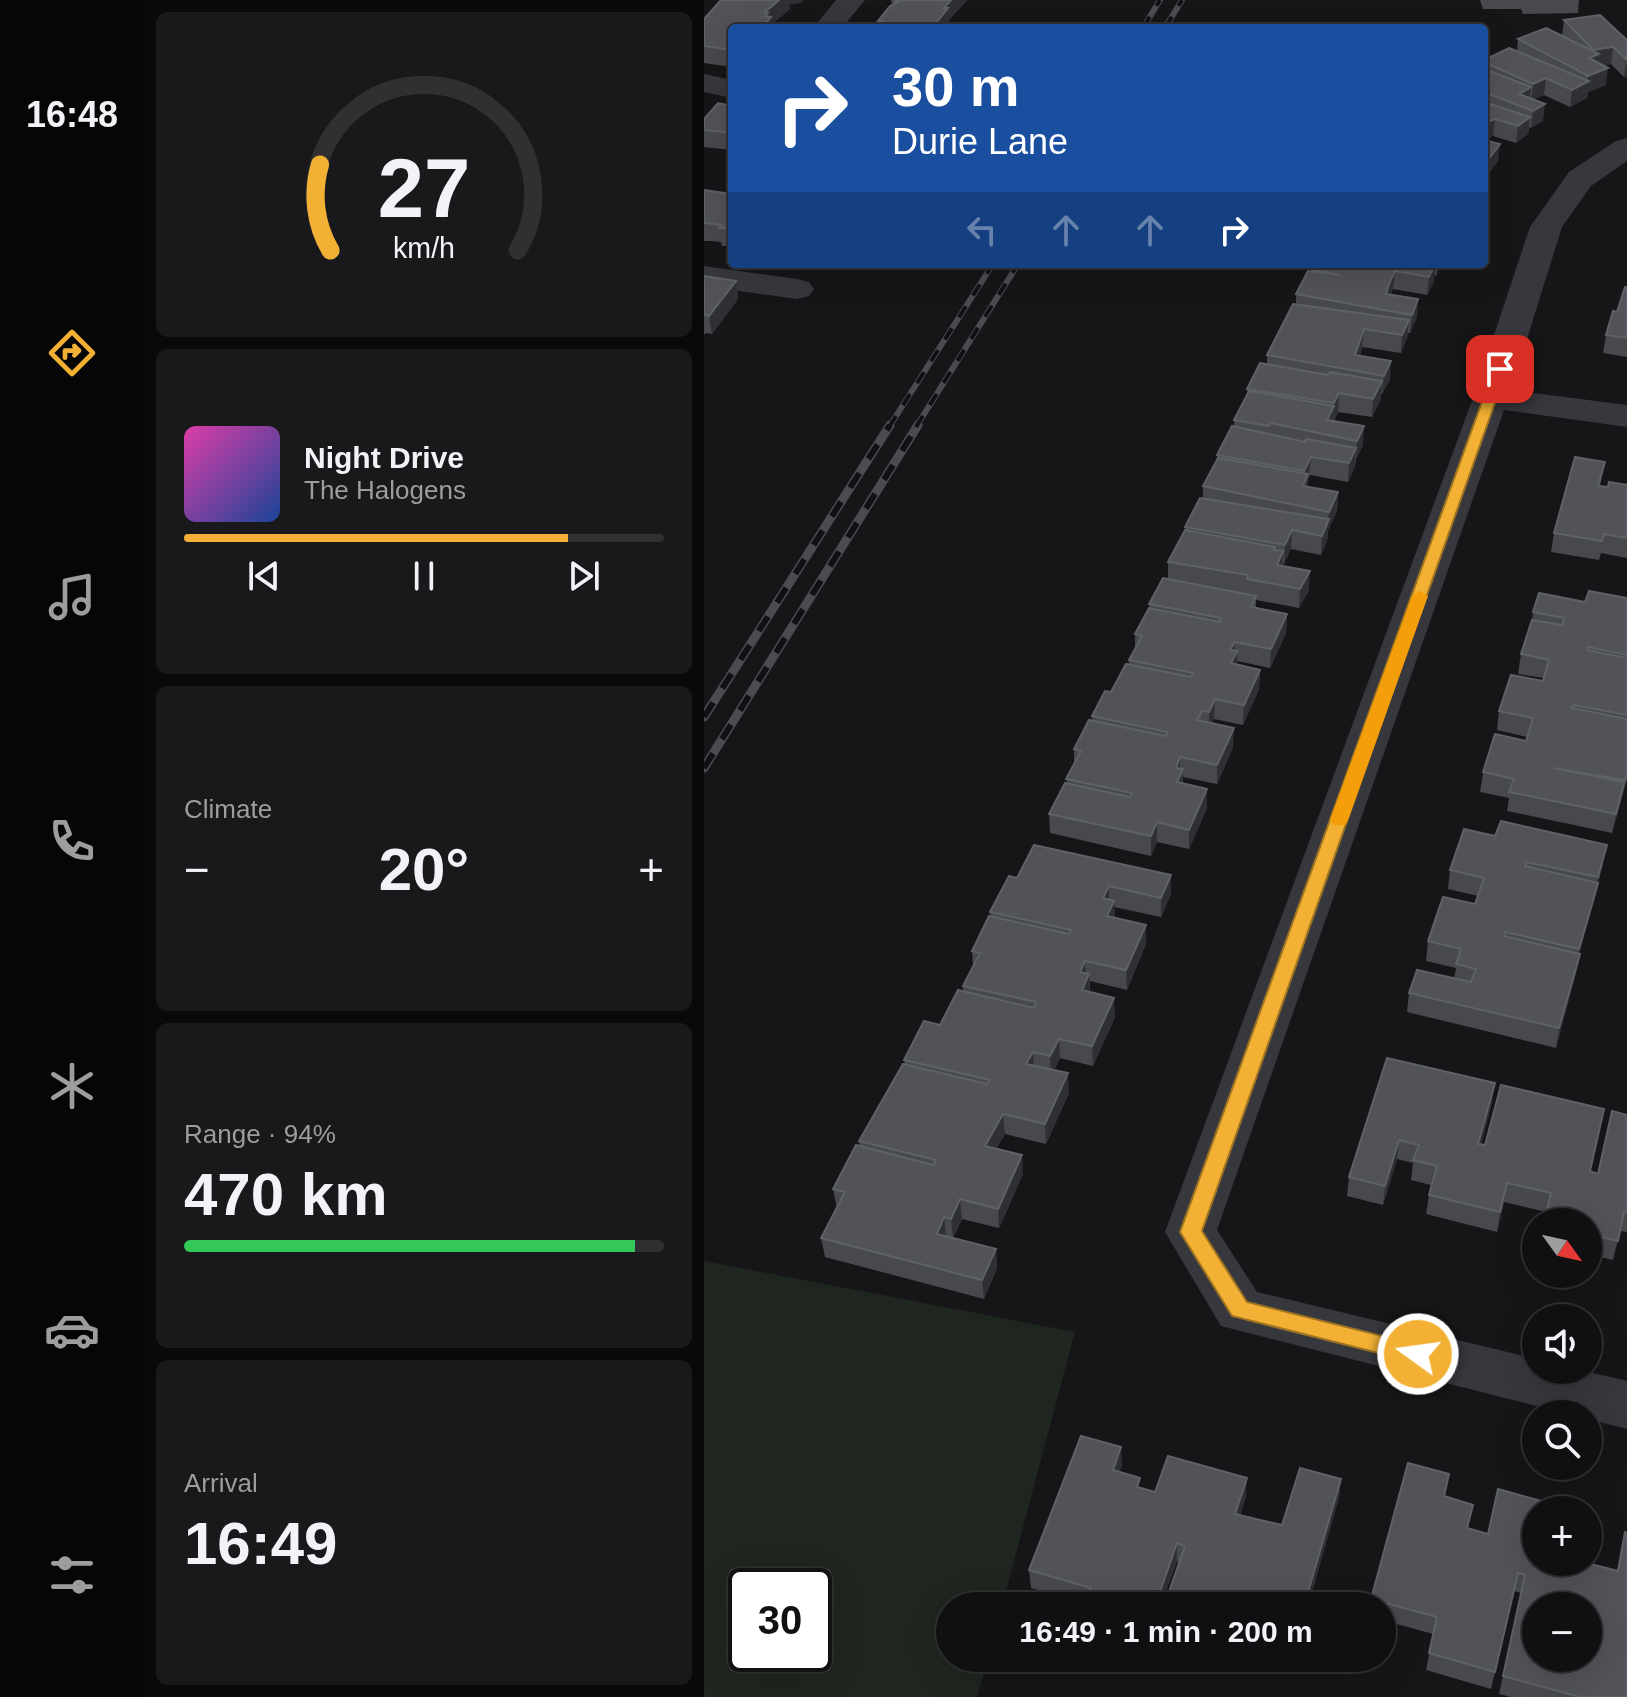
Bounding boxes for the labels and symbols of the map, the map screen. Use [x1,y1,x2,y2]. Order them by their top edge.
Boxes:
pin [1466,335,1534,403]
north arrow [1522,1208,1602,1288]
position arrow [1376,1312,1460,1396]
speed limit sign: 30 [728,1568,832,1672]

